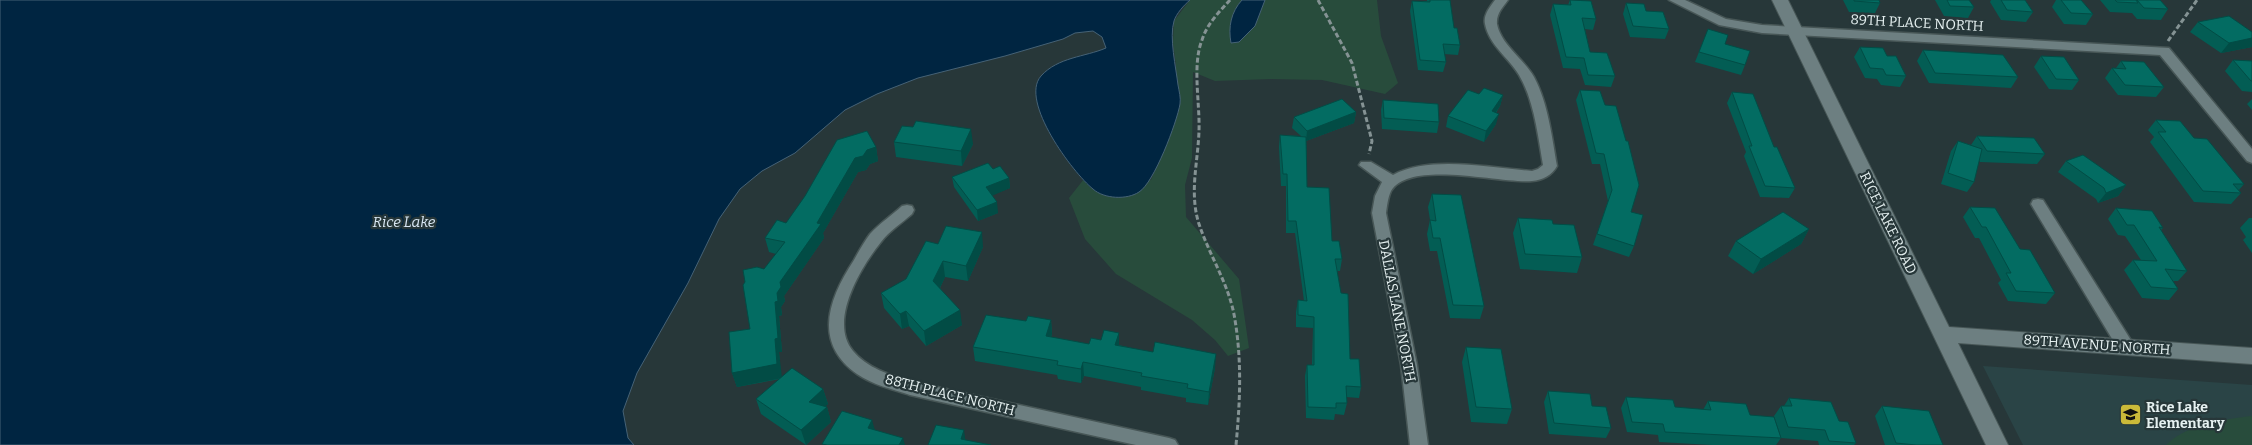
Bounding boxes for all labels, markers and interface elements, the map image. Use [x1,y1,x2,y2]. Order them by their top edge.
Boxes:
street label: 89TH PLACE NORTH [1850,11,1984,35]
street label: RICE LAKE ROAD [1856,169,1920,277]
water label: Rice Lake [373,213,436,231]
street label: DALLAS LANE NORTH [1375,239,1419,383]
street label: 89TH AVENUE NORTH [2023,331,2171,359]
street label: 88TH PLACE NORTH [883,371,1017,419]
place label: Rice Lake Elementary [2146,399,2225,432]
school or university icon: Rice Lake Elementary [2118,403,2142,427]

